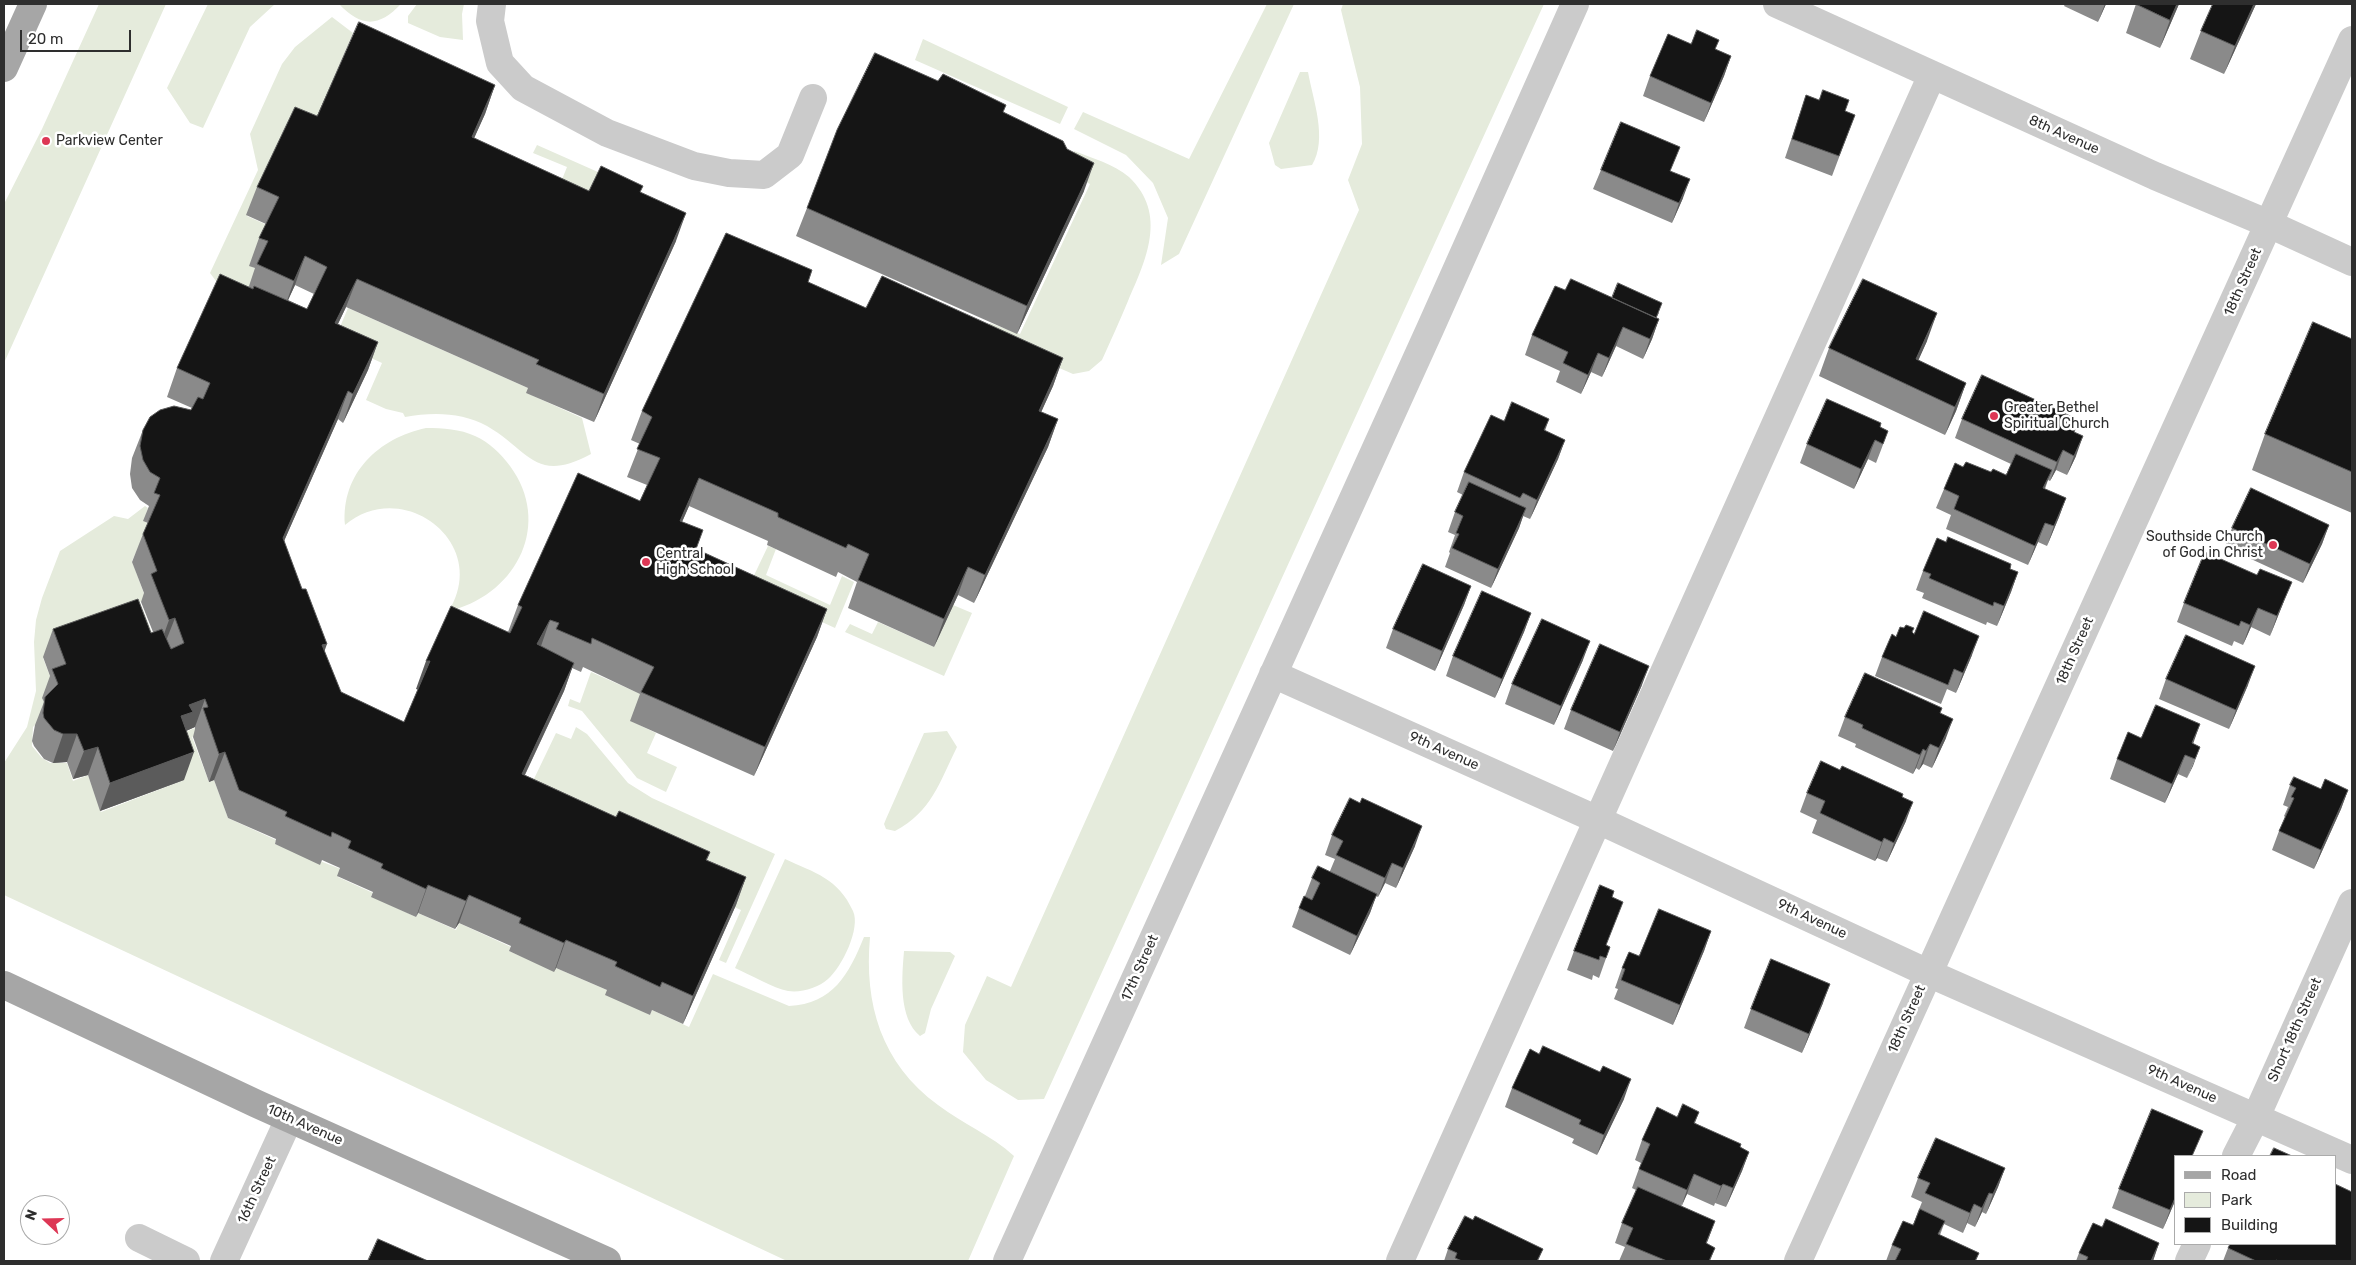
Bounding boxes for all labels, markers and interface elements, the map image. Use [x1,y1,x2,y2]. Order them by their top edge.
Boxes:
scale bar [22,20,134,52]
text: 20 m [28,30,63,48]
street label: 8th Avenue [2026,112,2102,158]
place label: Parkview Center [56,133,163,149]
marker: Parkview Center [40,135,52,147]
street label: 18th Street [2221,245,2265,319]
place label: Greater Bethel Spiritual Church [2004,400,2109,432]
marker: Greater Bethel Spiritual Church [1988,410,2000,422]
place label: Southside Church of God in Christ [2146,529,2263,562]
marker: Southside Church of God in Christ [2267,539,2279,551]
place label: Central High School [656,546,734,578]
marker: Central High School [640,556,652,568]
street label: 18th Street [2053,614,2097,688]
street label: 9th Avenue [1406,728,1482,774]
street label: 9th Avenue [1775,896,1849,942]
street label: 17th Street [1118,932,1162,1004]
street label: Short 18th Street [2264,975,2326,1085]
street label: 18th Street [1885,982,1929,1056]
street label: 9th Avenue [2144,1061,2220,1107]
street label: 10th Avenue [264,1101,346,1149]
street label: 16th Street [234,1154,280,1226]
legend [2174,1155,2336,1245]
text: Road [2221,1166,2257,1184]
text: Park [2221,1191,2252,1209]
north arrow [20,1195,70,1245]
text: N [22,1207,41,1223]
text: Building [2221,1216,2278,1234]

